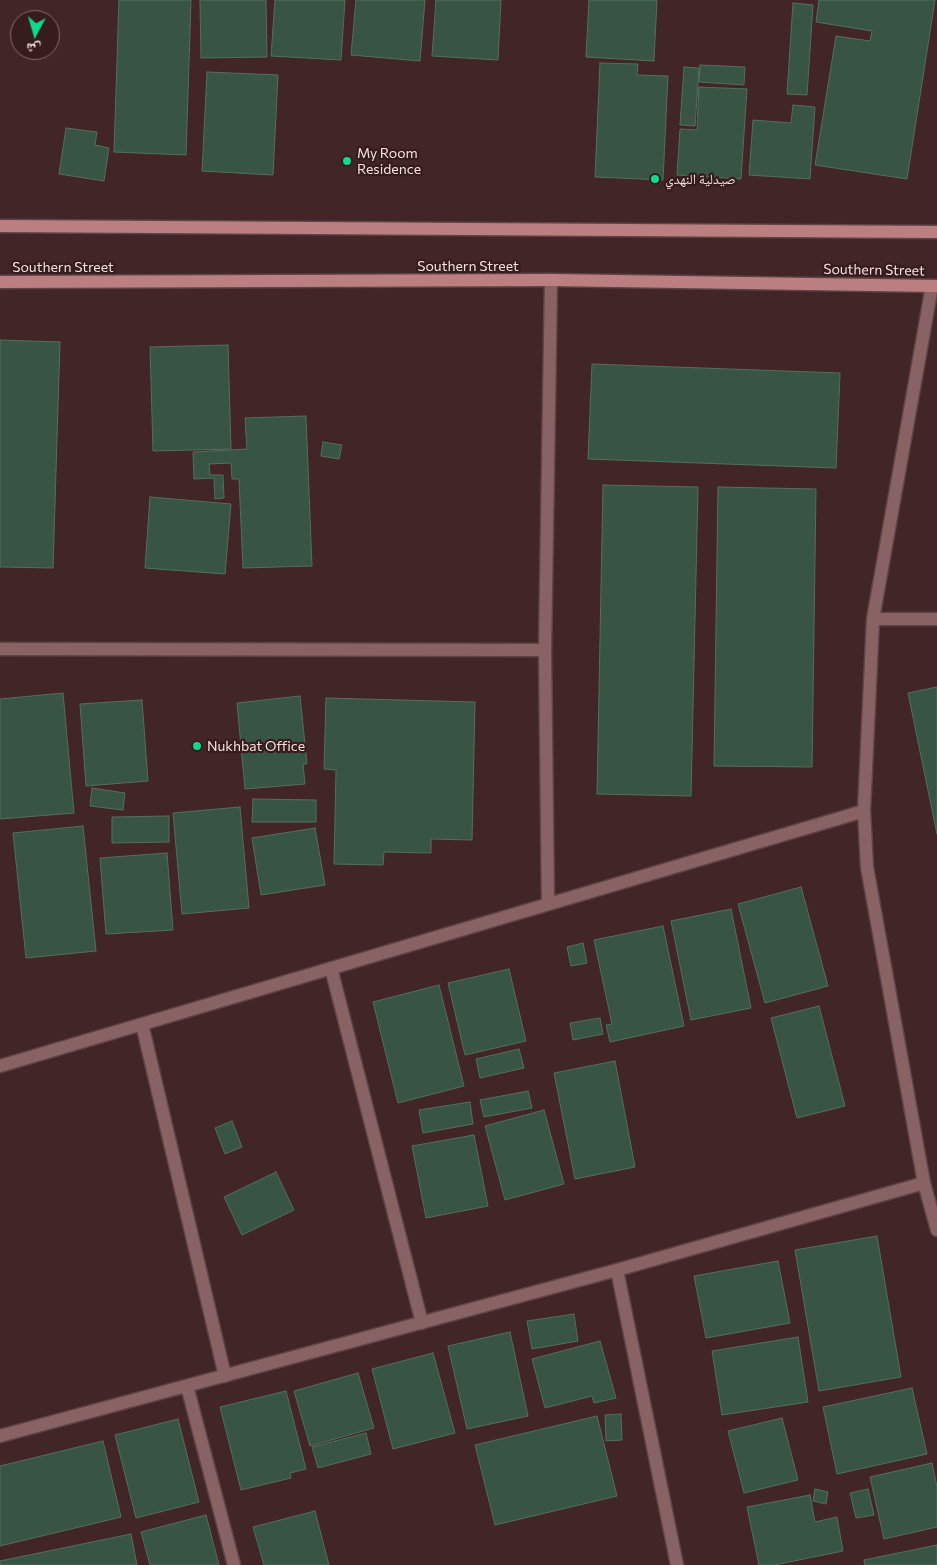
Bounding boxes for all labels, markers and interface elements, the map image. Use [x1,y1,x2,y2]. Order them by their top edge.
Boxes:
north arrow [10,10,60,60]
text: ش [25,40,42,59]
place label: My Room Residence [357,145,421,178]
marker: My Room Residence [341,155,353,167]
place label: صيدلية النهدي [665,171,736,187]
marker: صيدلية النهدي [649,173,661,185]
street label: Southern Street [417,258,519,274]
street label: Southern Street [12,259,114,275]
street label: Southern Street [823,261,925,279]
place label: Nukhbat Office [207,738,305,754]
marker: Nukhbat Office [191,740,203,752]

